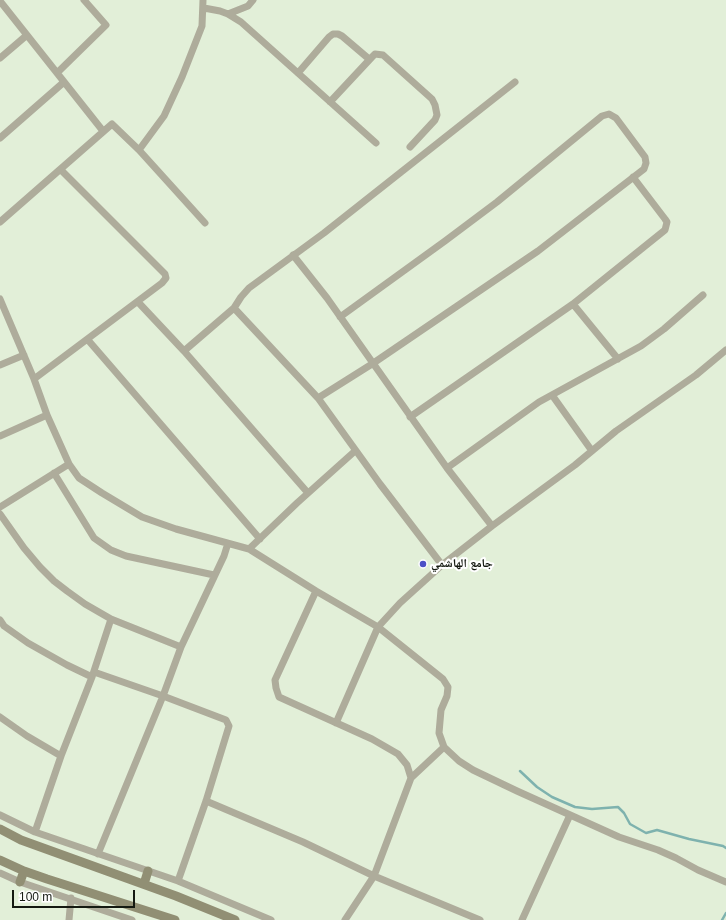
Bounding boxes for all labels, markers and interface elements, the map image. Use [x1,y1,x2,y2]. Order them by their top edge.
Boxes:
place label: جامع الهاشمي [431,557,493,571]
marker: جامع الهاشمي [418,559,428,569]
scale bar [14,882,137,908]
text: 100 m [19,890,52,904]

